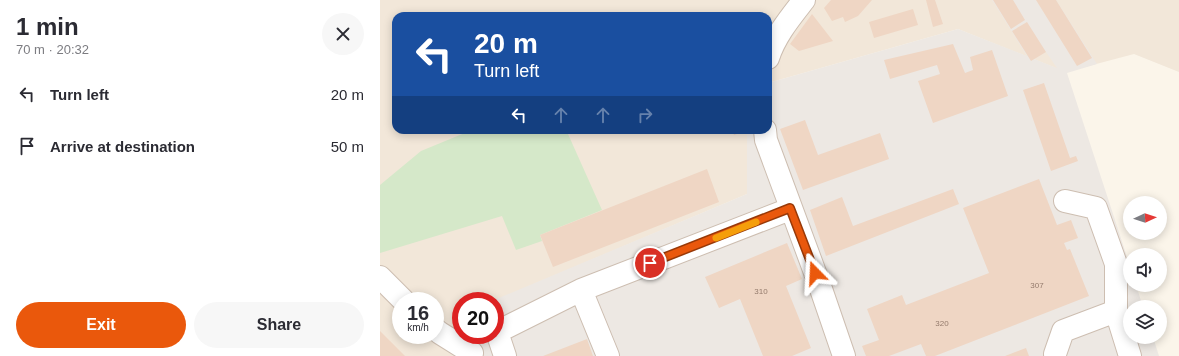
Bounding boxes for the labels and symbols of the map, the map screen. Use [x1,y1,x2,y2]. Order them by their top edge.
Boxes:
north arrow [1123,196,1167,240]
pin [633,246,667,280]
position arrow [794,252,836,294]
house number: 307 [1030,281,1044,290]
house number: 310 [754,287,768,296]
speed limit sign: 20 [452,292,504,344]
house number: 320 [935,319,949,328]

